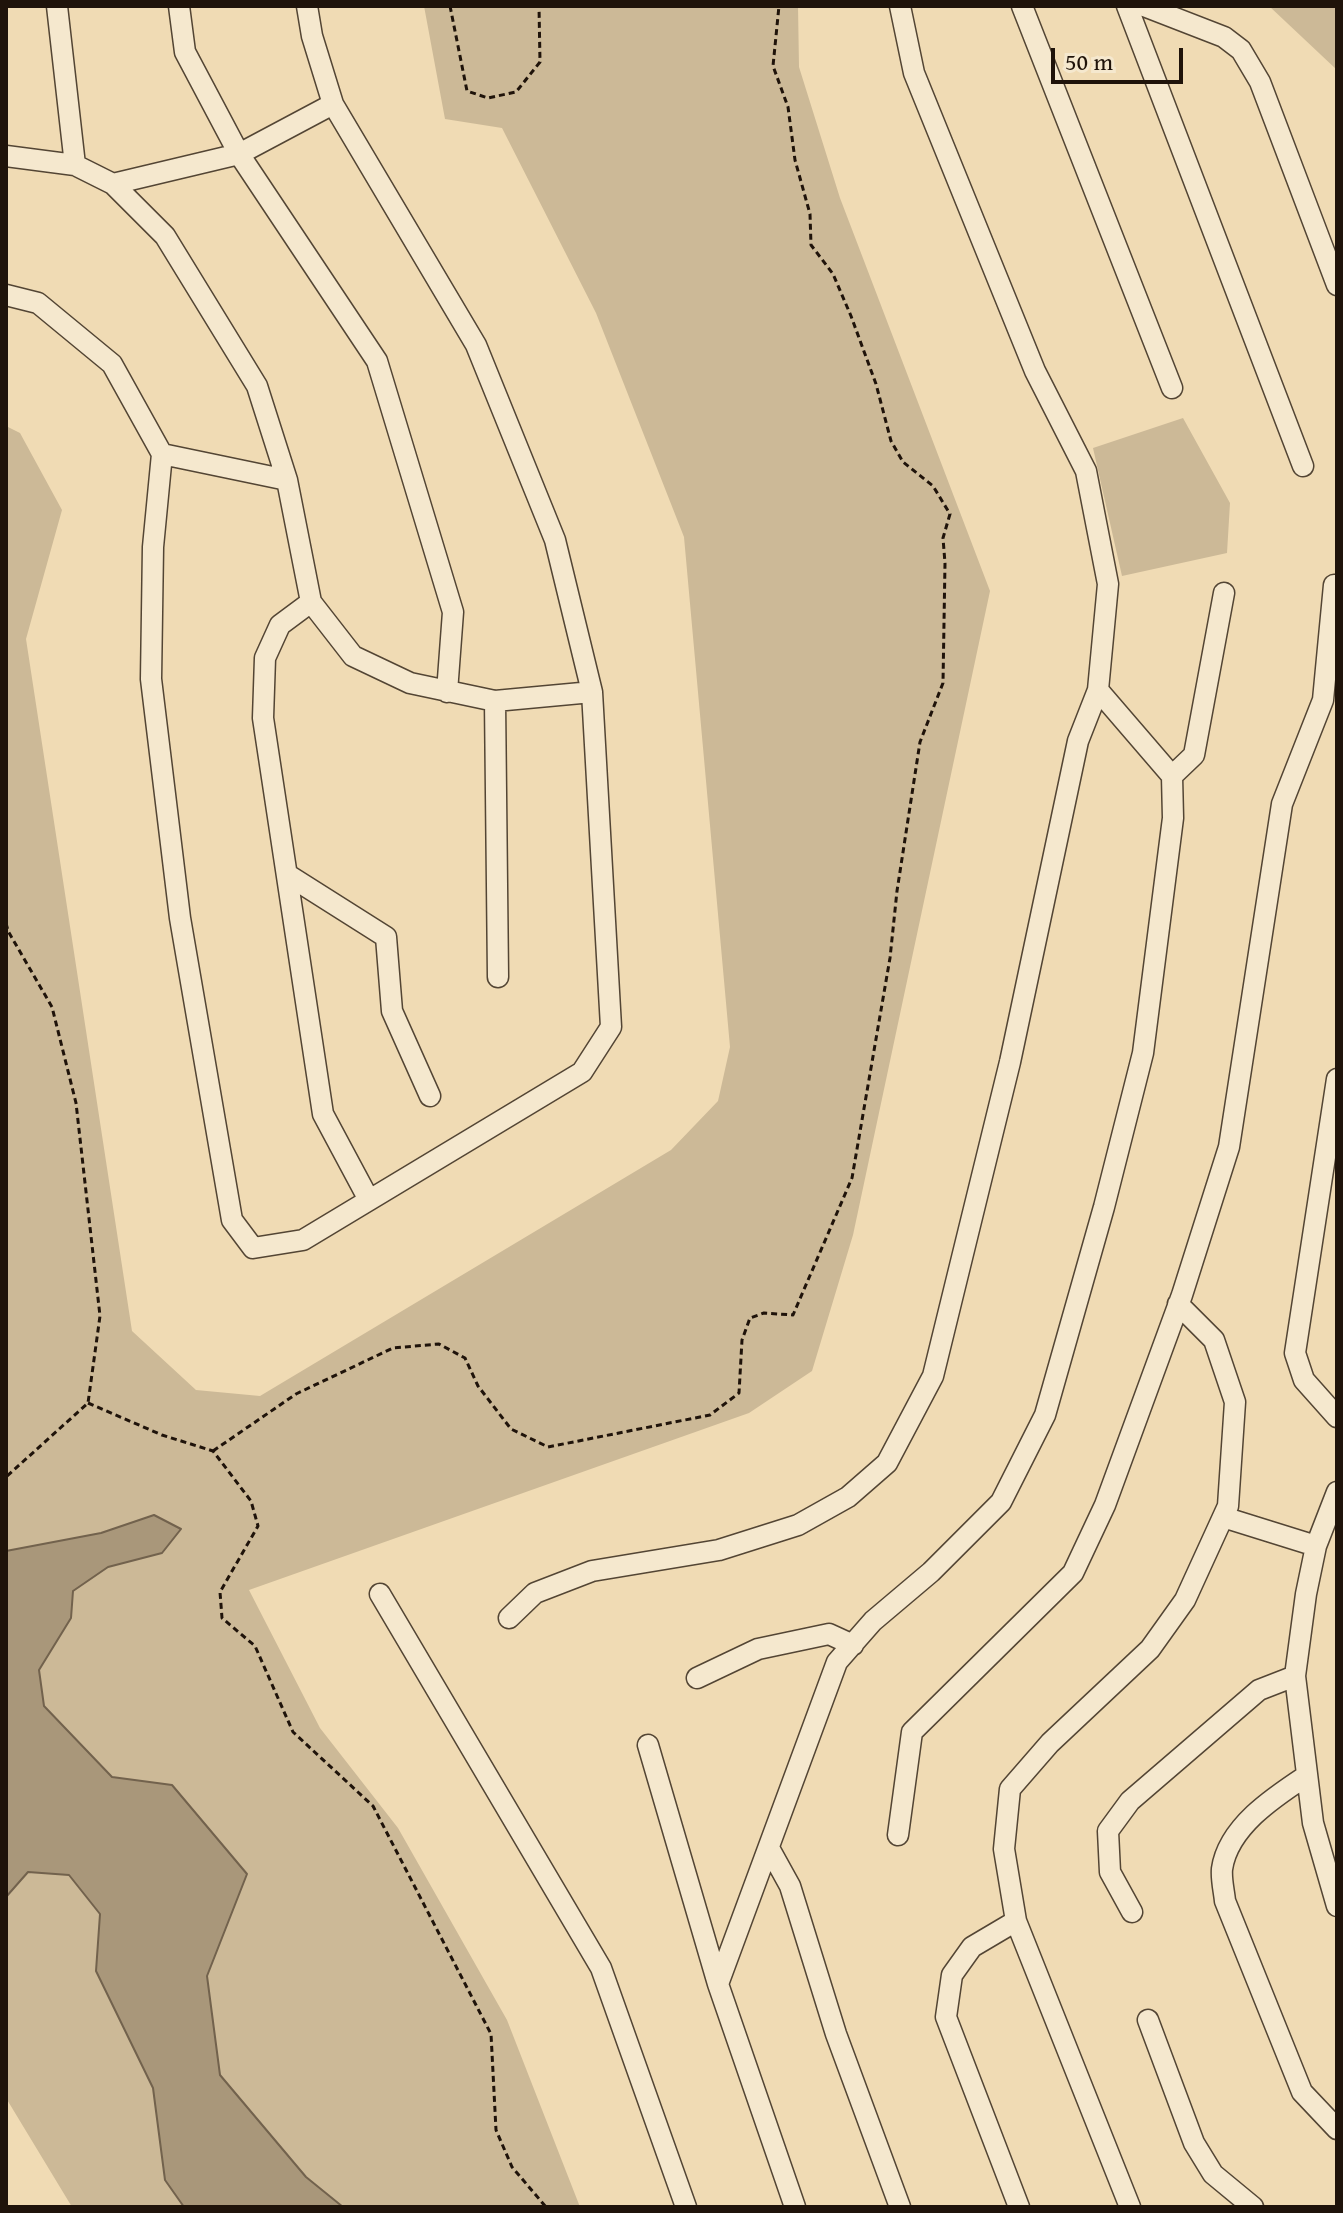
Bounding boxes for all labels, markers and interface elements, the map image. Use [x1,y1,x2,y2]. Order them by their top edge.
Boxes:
scale bar [1055,32,1187,82]
text: 50 m [1065,44,1113,79]

